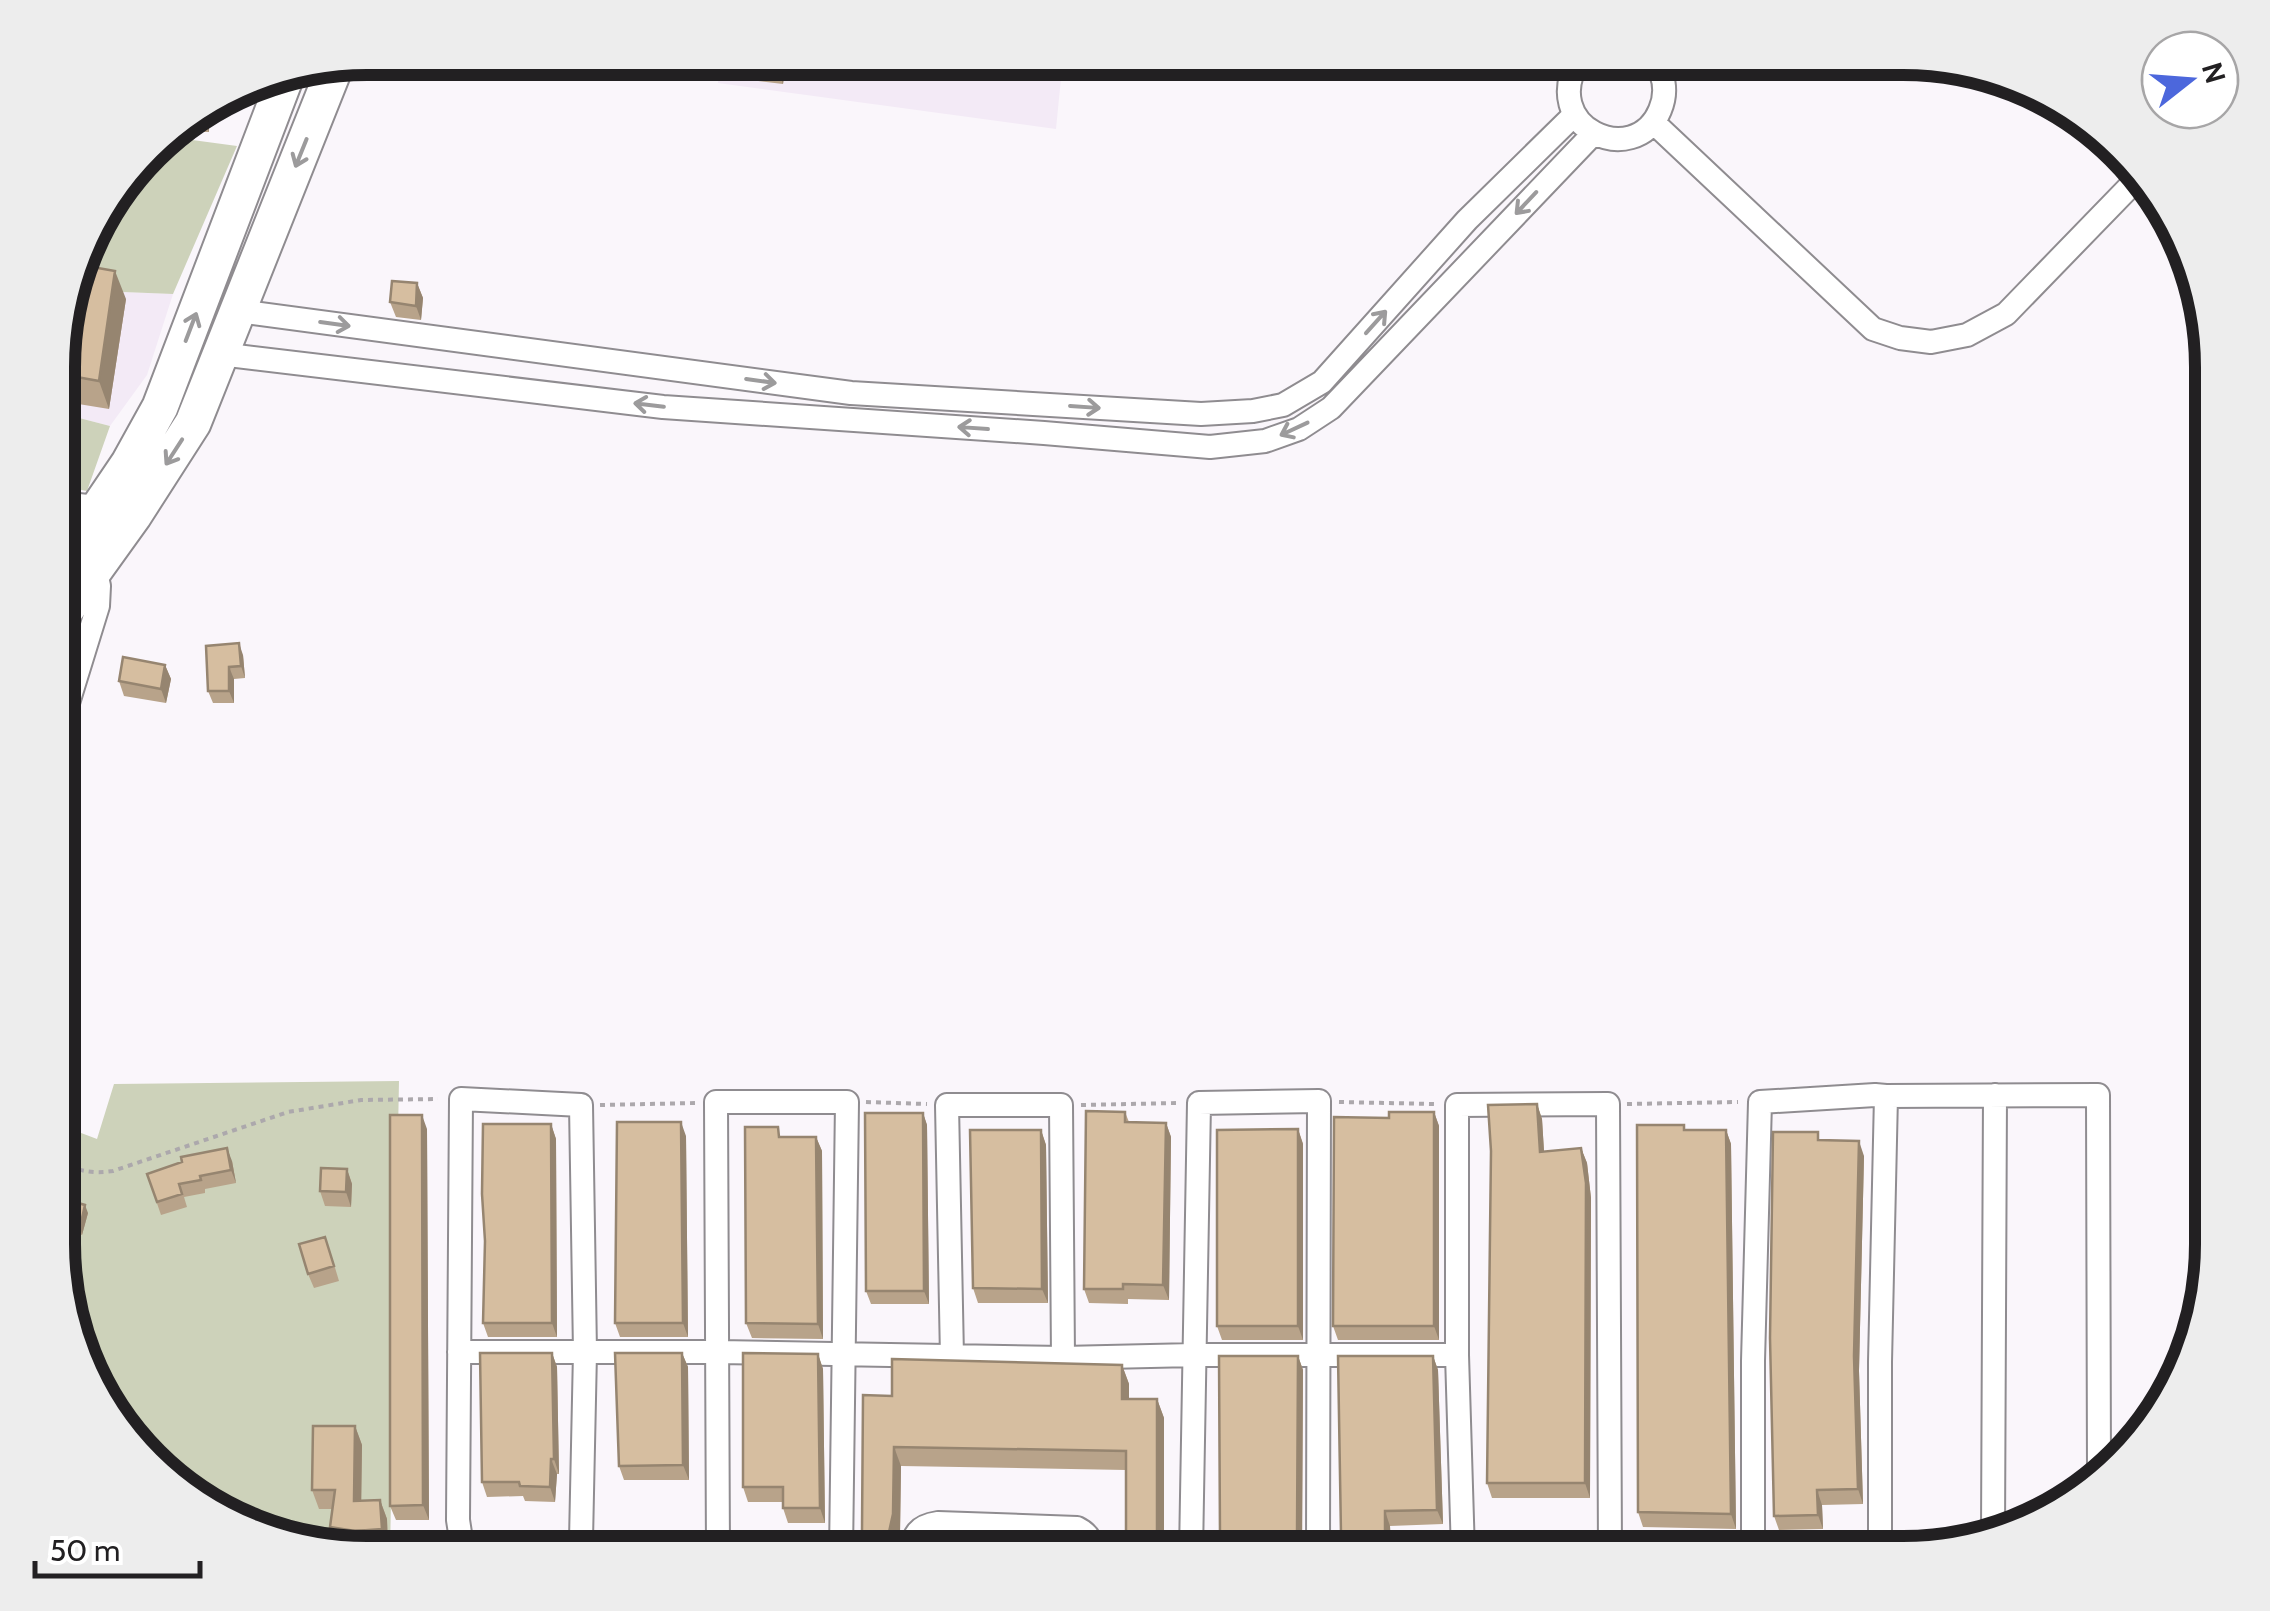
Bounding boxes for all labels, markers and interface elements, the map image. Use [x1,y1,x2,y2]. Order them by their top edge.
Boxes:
north arrow [2140,30,2240,130]
text: N [2195,58,2233,87]
one-way arrow [291,137,309,168]
one-way arrow [1515,190,1538,215]
one-way arrow [1364,310,1387,335]
one-way arrow [183,312,201,343]
one-way arrow [318,315,350,334]
one-way arrow [744,372,776,390]
one-way arrow [633,395,666,414]
one-way arrow [1068,398,1100,417]
one-way arrow [958,418,990,437]
one-way arrow [1280,420,1310,439]
one-way arrow [164,437,185,465]
scale bar [35,1516,200,1578]
text: 50 m [50,1532,120,1569]

